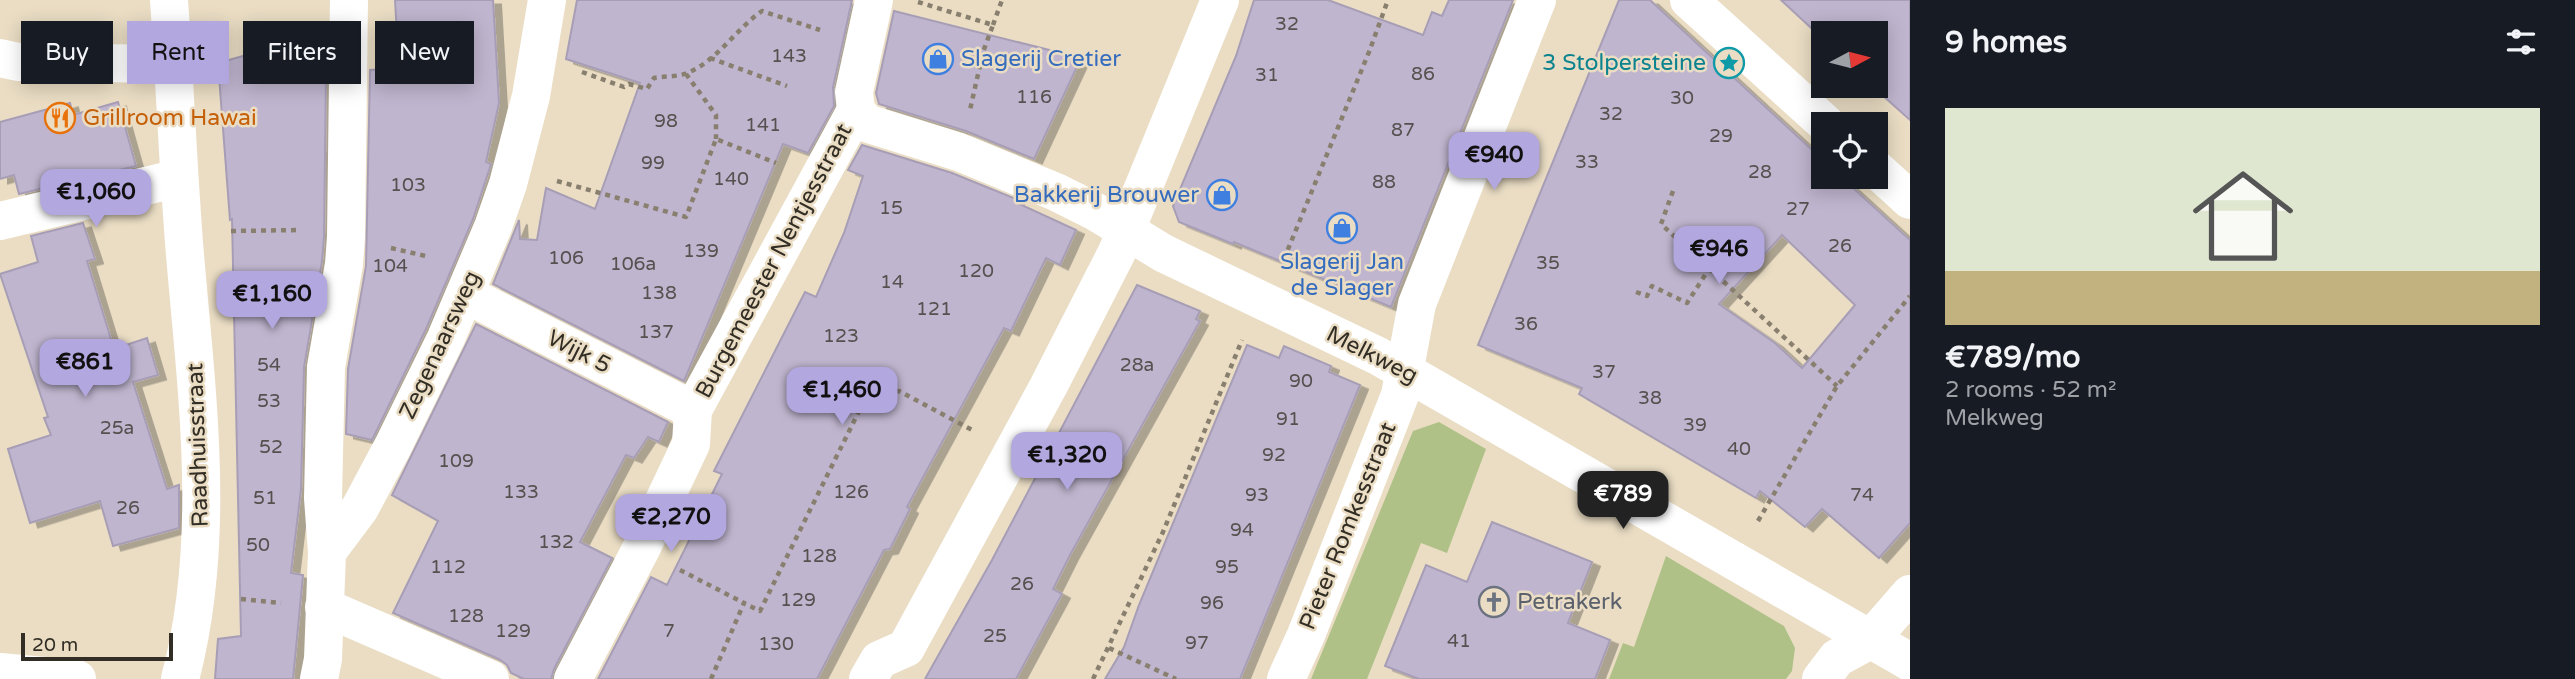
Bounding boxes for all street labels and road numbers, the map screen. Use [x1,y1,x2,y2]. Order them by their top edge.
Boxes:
street label: Burgemeester Nentjesstraat [690,119,858,403]
street label: Zegenaarsweg [393,266,487,424]
street label: Melkweg [1322,320,1422,390]
street label: Wijk 5 [543,324,615,380]
street label: Raadhuisstraat [181,362,215,528]
street label: Pieter Romkesstraat [1294,418,1402,634]

